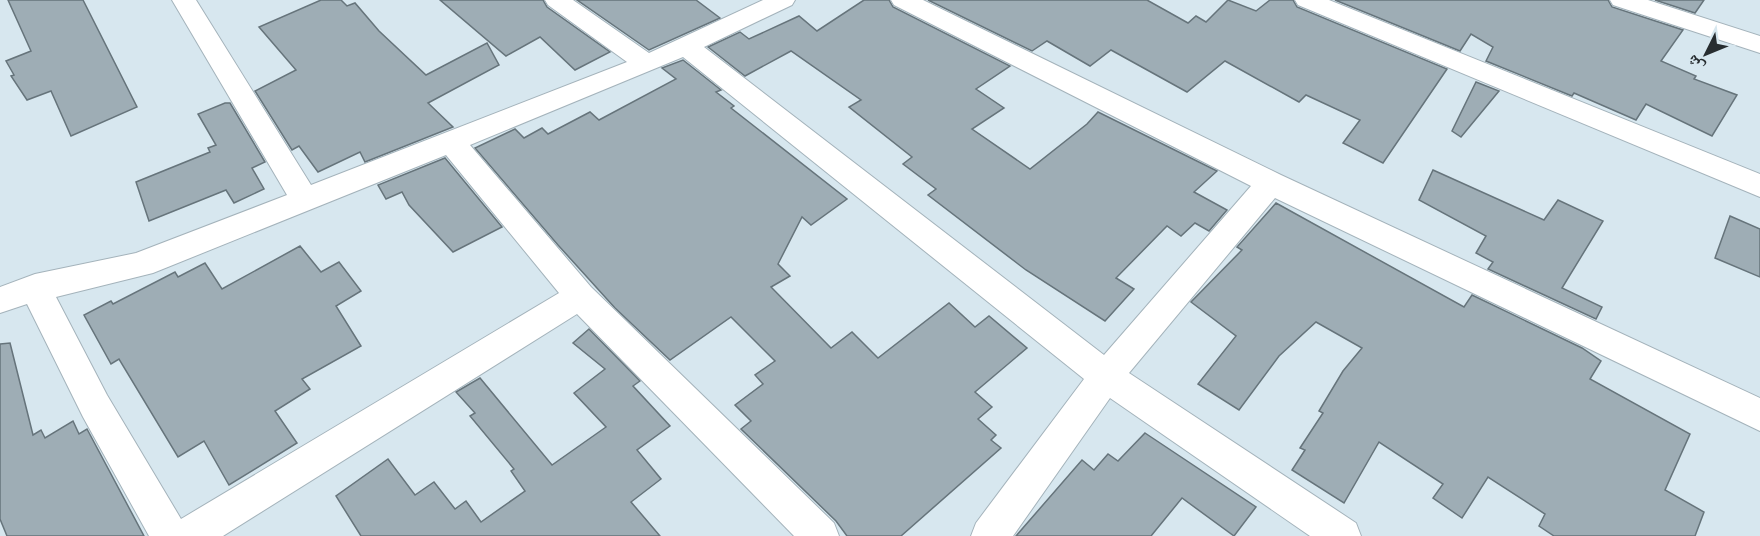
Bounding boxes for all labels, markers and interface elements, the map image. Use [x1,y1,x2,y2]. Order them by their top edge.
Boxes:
north arrow [1676,24,1736,84]
text: ش [1682,51,1708,77]

